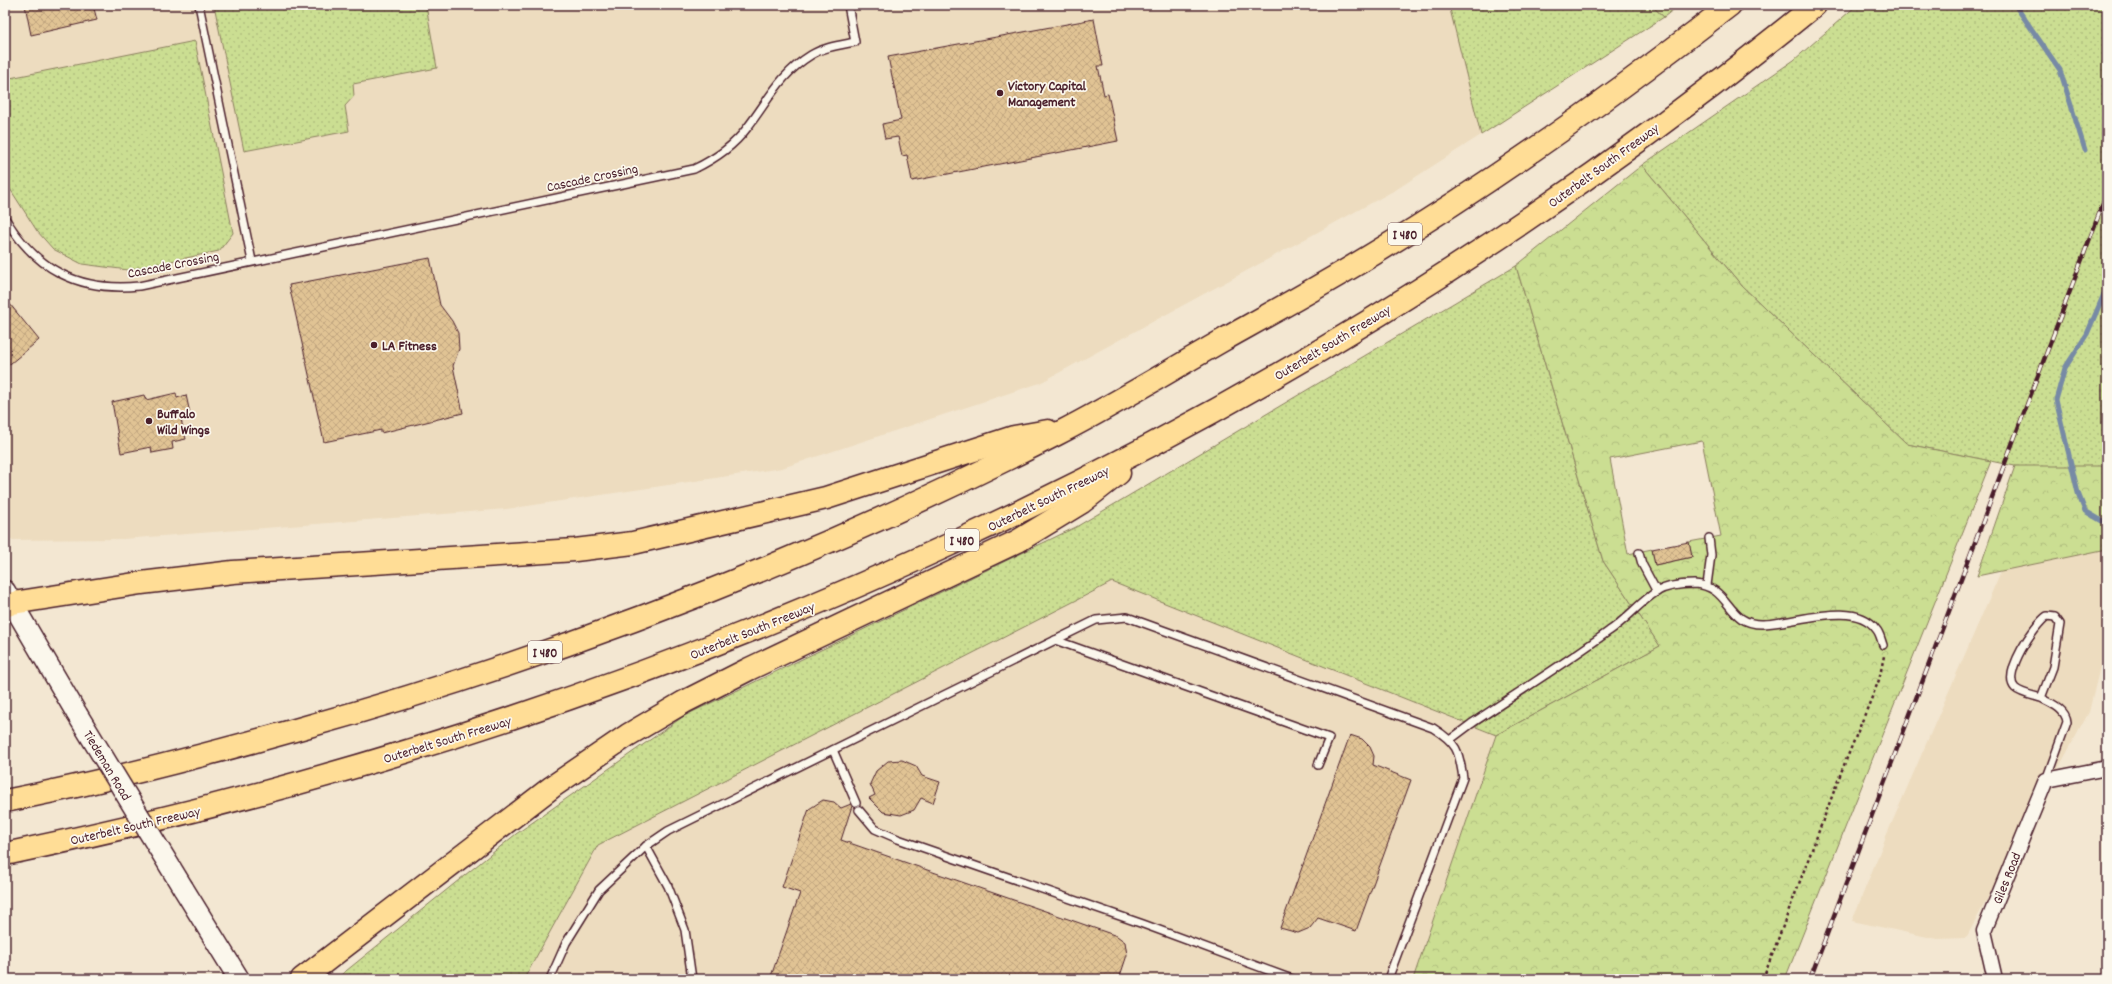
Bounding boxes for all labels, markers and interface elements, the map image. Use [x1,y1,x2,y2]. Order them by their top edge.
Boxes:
place label: Victory Capital Management [1008,77,1087,113]
marker: Victory Capital Management [995,88,1005,98]
street label: Outerbelt South Freeway [1545,119,1664,214]
street label: Cascade Crossing [545,160,640,198]
road number: I 480 [1388,223,1422,245]
street label: Cascade Crossing [126,247,221,285]
street label: Outerbelt South Freeway [1271,301,1395,386]
place label: LA Fitness [382,337,437,357]
marker: LA Fitness [369,340,379,350]
place label: Buffalo Wild Wings [157,405,210,441]
marker: Buffalo Wild Wings [144,416,154,426]
street label: Outerbelt South Freeway [985,462,1113,538]
road number: I 480 [945,529,979,551]
street label: Outerbelt South Freeway [687,598,818,666]
road number: I 480 [528,641,562,663]
street label: Outerbelt South Freeway [381,712,514,770]
street label: Tiedeman Road [77,727,135,805]
street label: Outerbelt South Freeway [69,802,203,852]
street label: Giles Road [1988,850,2027,908]

